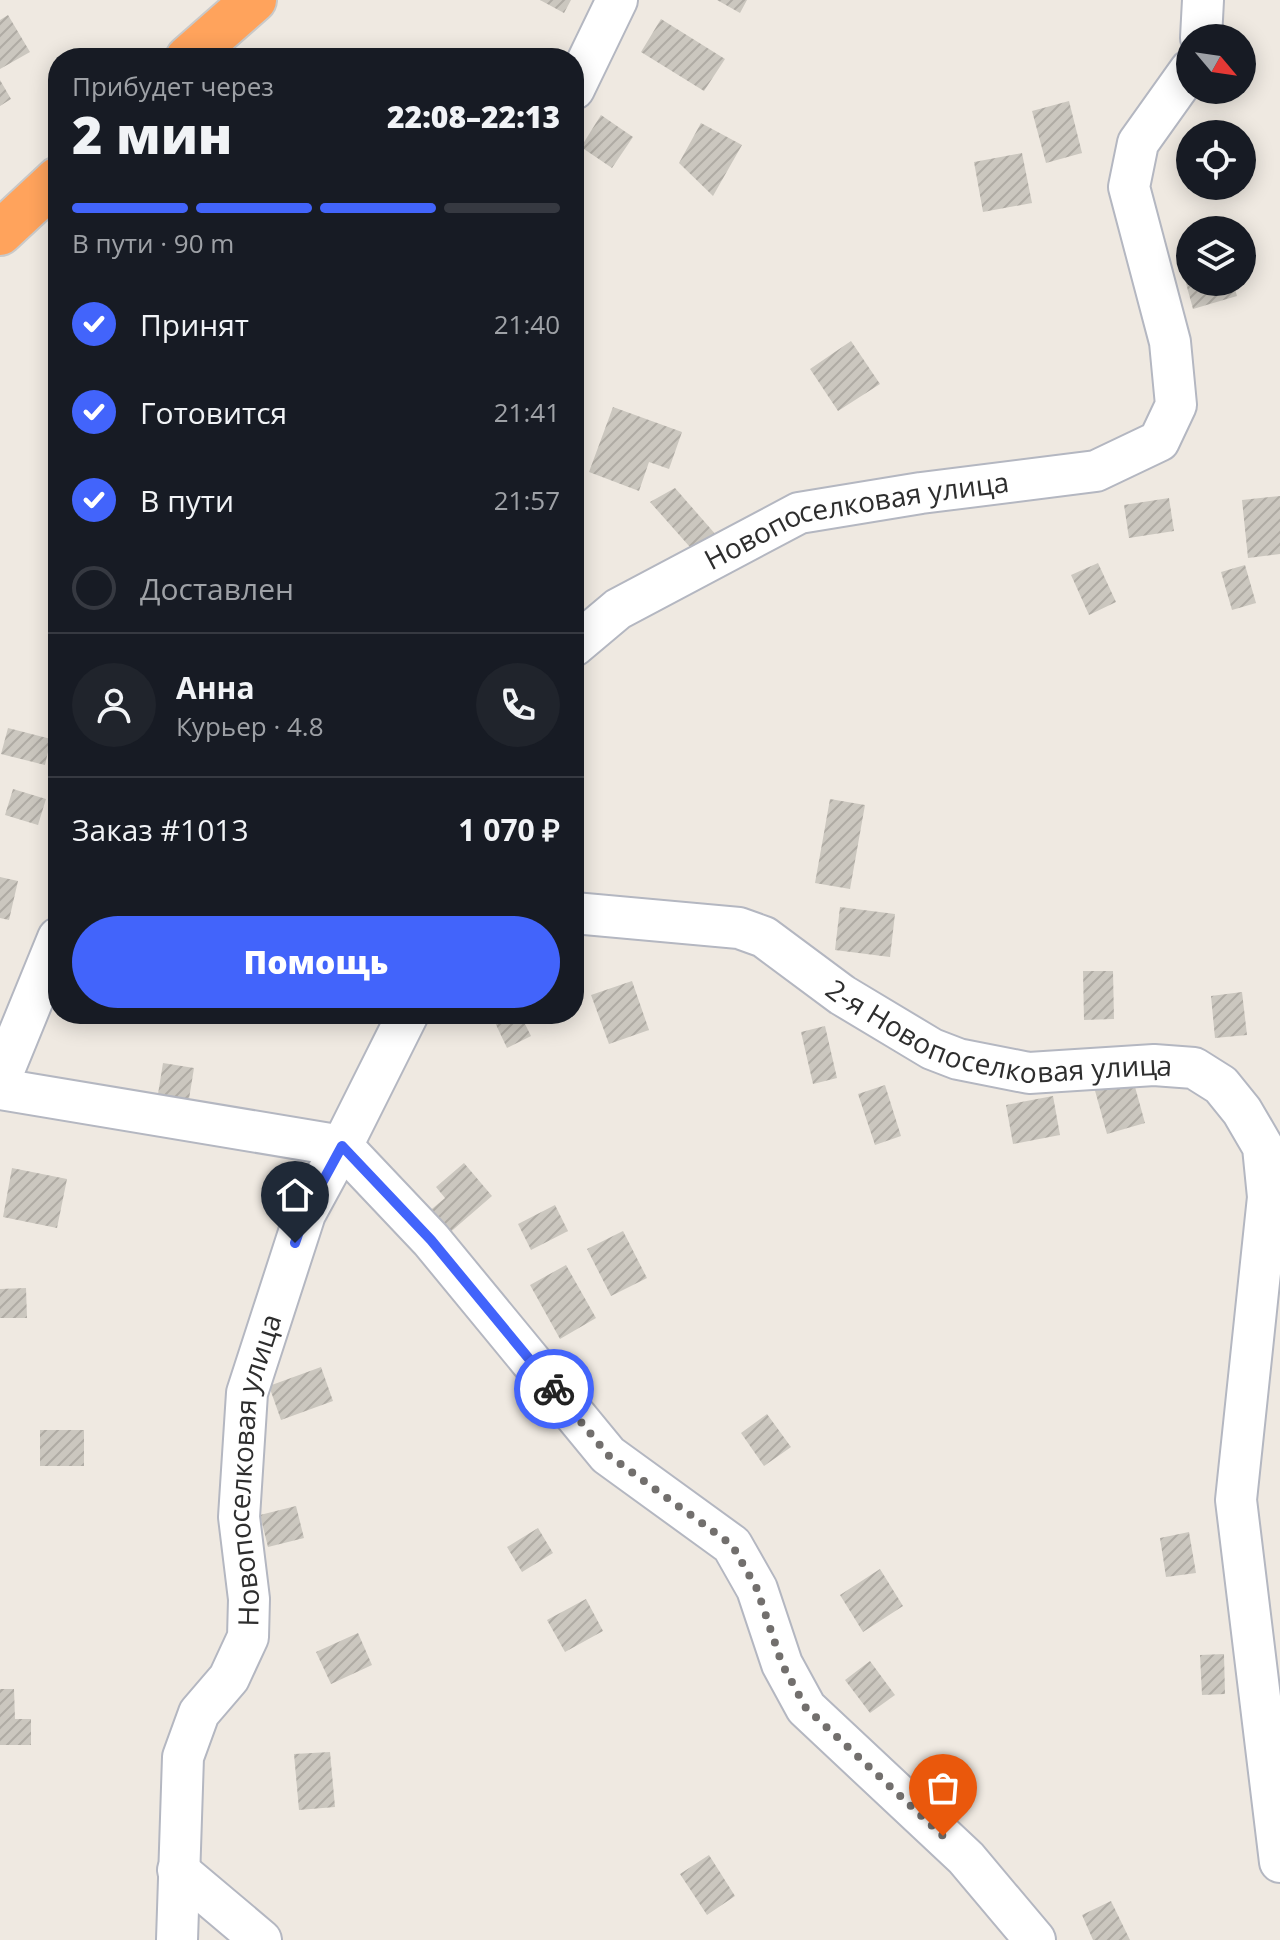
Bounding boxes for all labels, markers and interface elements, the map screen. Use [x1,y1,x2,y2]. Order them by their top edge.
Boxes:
north arrow [1176,24,1256,104]
map controls [1176,24,1256,296]
text: Прибудет через [72,68,274,104]
text: 22:08–22:13 [387,96,560,137]
text: 2 мин [72,98,232,169]
button: locate [1176,120,1256,200]
button: layers [1176,216,1256,296]
text: В пути · 90 m [72,225,234,261]
icon: check [72,302,116,346]
text: Принят [140,304,249,345]
text: 21:40 [494,306,560,342]
icon: check [72,390,116,434]
text: Готовится [140,392,287,433]
text: 21:41 [494,394,560,430]
street label: Новопоселковая улица [697,462,1011,578]
icon: check [72,478,116,522]
text: В пути [140,480,234,521]
text: 21:57 [494,482,560,518]
text: Доставлен [140,568,294,609]
button: person [72,663,156,747]
button: phone [476,663,560,747]
text: Анна [176,667,255,708]
text: Курьер · 4.8 [176,708,324,744]
text: Заказ #1013 [72,809,249,850]
text: 1 070 ₽ [458,809,560,850]
button: Помощь [72,916,560,1008]
street label: 2-я Новопоселковая улица [819,970,1174,1092]
pin [261,1161,329,1243]
icon: home [273,1173,317,1217]
street label: Новопоселковая улица [219,1309,289,1627]
courier [514,1349,594,1429]
icon: bike [532,1367,576,1411]
pin [909,1754,977,1836]
icon: bag [921,1766,965,1810]

